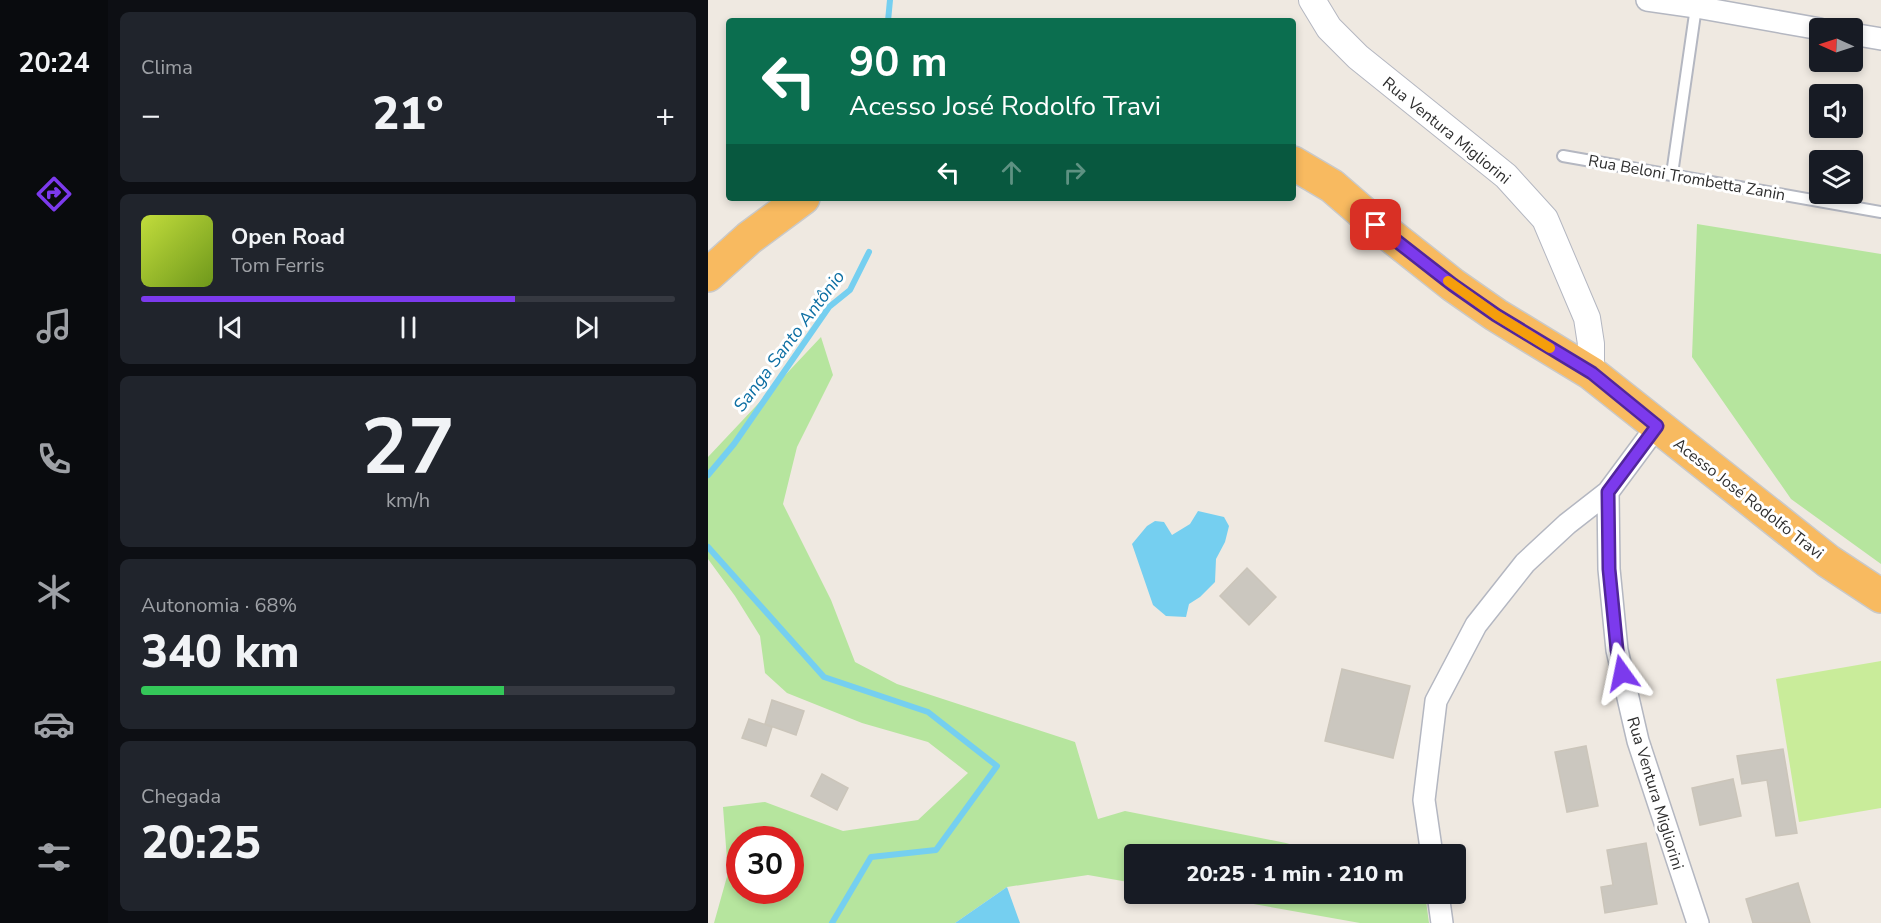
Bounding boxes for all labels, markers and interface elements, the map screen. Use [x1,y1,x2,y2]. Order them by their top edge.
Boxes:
north arrow [1809,18,1863,72]
map controls [1809,18,1863,204]
text: 90 m [849,34,948,91]
icon: left [750,42,828,120]
text: 20:24 [18,45,90,82]
text: Clima [141,54,193,81]
street label: Rua Ventura Migliorini [1378,72,1515,189]
text: 21° [372,84,444,145]
button: sound [1809,84,1863,138]
text: Acesso José Rodolfo Travi [849,88,1161,125]
text: − [141,93,161,138]
text: + [655,93,675,138]
street label: Rua Beloni Trombetta Zanin [1587,150,1787,206]
button: layers [1809,150,1863,204]
icon: left [932,156,965,189]
icon: ahead [995,156,1028,189]
icon: right [1058,156,1091,189]
icon: directions [33,173,75,215]
pin [1350,199,1401,250]
icon: arrive [1359,208,1392,241]
text: Open Road [231,222,345,252]
text: Tom Ferris [231,252,325,279]
water label: Sanga Santo Antônio [728,265,850,417]
icon: music [33,305,75,347]
icon: previous [214,311,247,344]
icon: pause [392,311,425,344]
icon: next [570,311,603,344]
text: 27 [361,394,455,501]
street label: Acesso José Rodolfo Travi [1669,433,1828,564]
icon: phone [33,438,75,480]
text: km/h [386,487,430,514]
icon: climate [33,571,75,613]
text: Autonomia · 68% [141,592,297,619]
text: 340 km [141,622,300,683]
position arrow [1590,641,1654,705]
icon: car [33,703,75,745]
street label: Rua Ventura Migliorini [1621,714,1689,873]
text: Chegada [141,783,221,810]
text: 20:25 [141,813,261,874]
speed limit sign: 30 [726,826,804,904]
icon: filters [33,836,75,878]
text: 20:25 · 1 min · 210 m [1186,859,1404,889]

